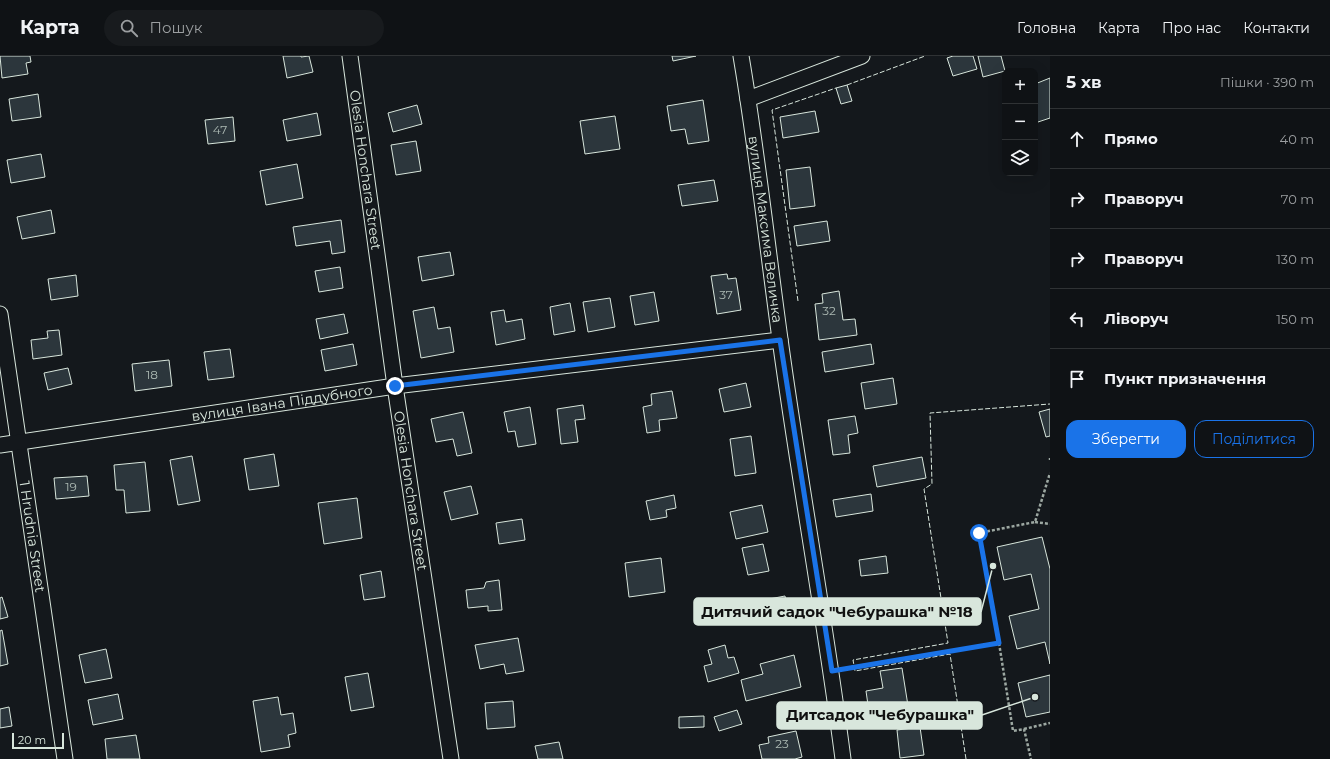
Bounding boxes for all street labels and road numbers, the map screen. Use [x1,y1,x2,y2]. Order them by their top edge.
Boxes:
street label: Olesia Honchara Street [346,89,385,251]
street label: вулиця Максима Величка [744,135,787,324]
street label: вулиця Івана Піддубного [190,380,374,425]
street label: Olesia Honchara Street [390,410,432,572]
street label: 1 Hrudnia Street [16,480,50,594]

